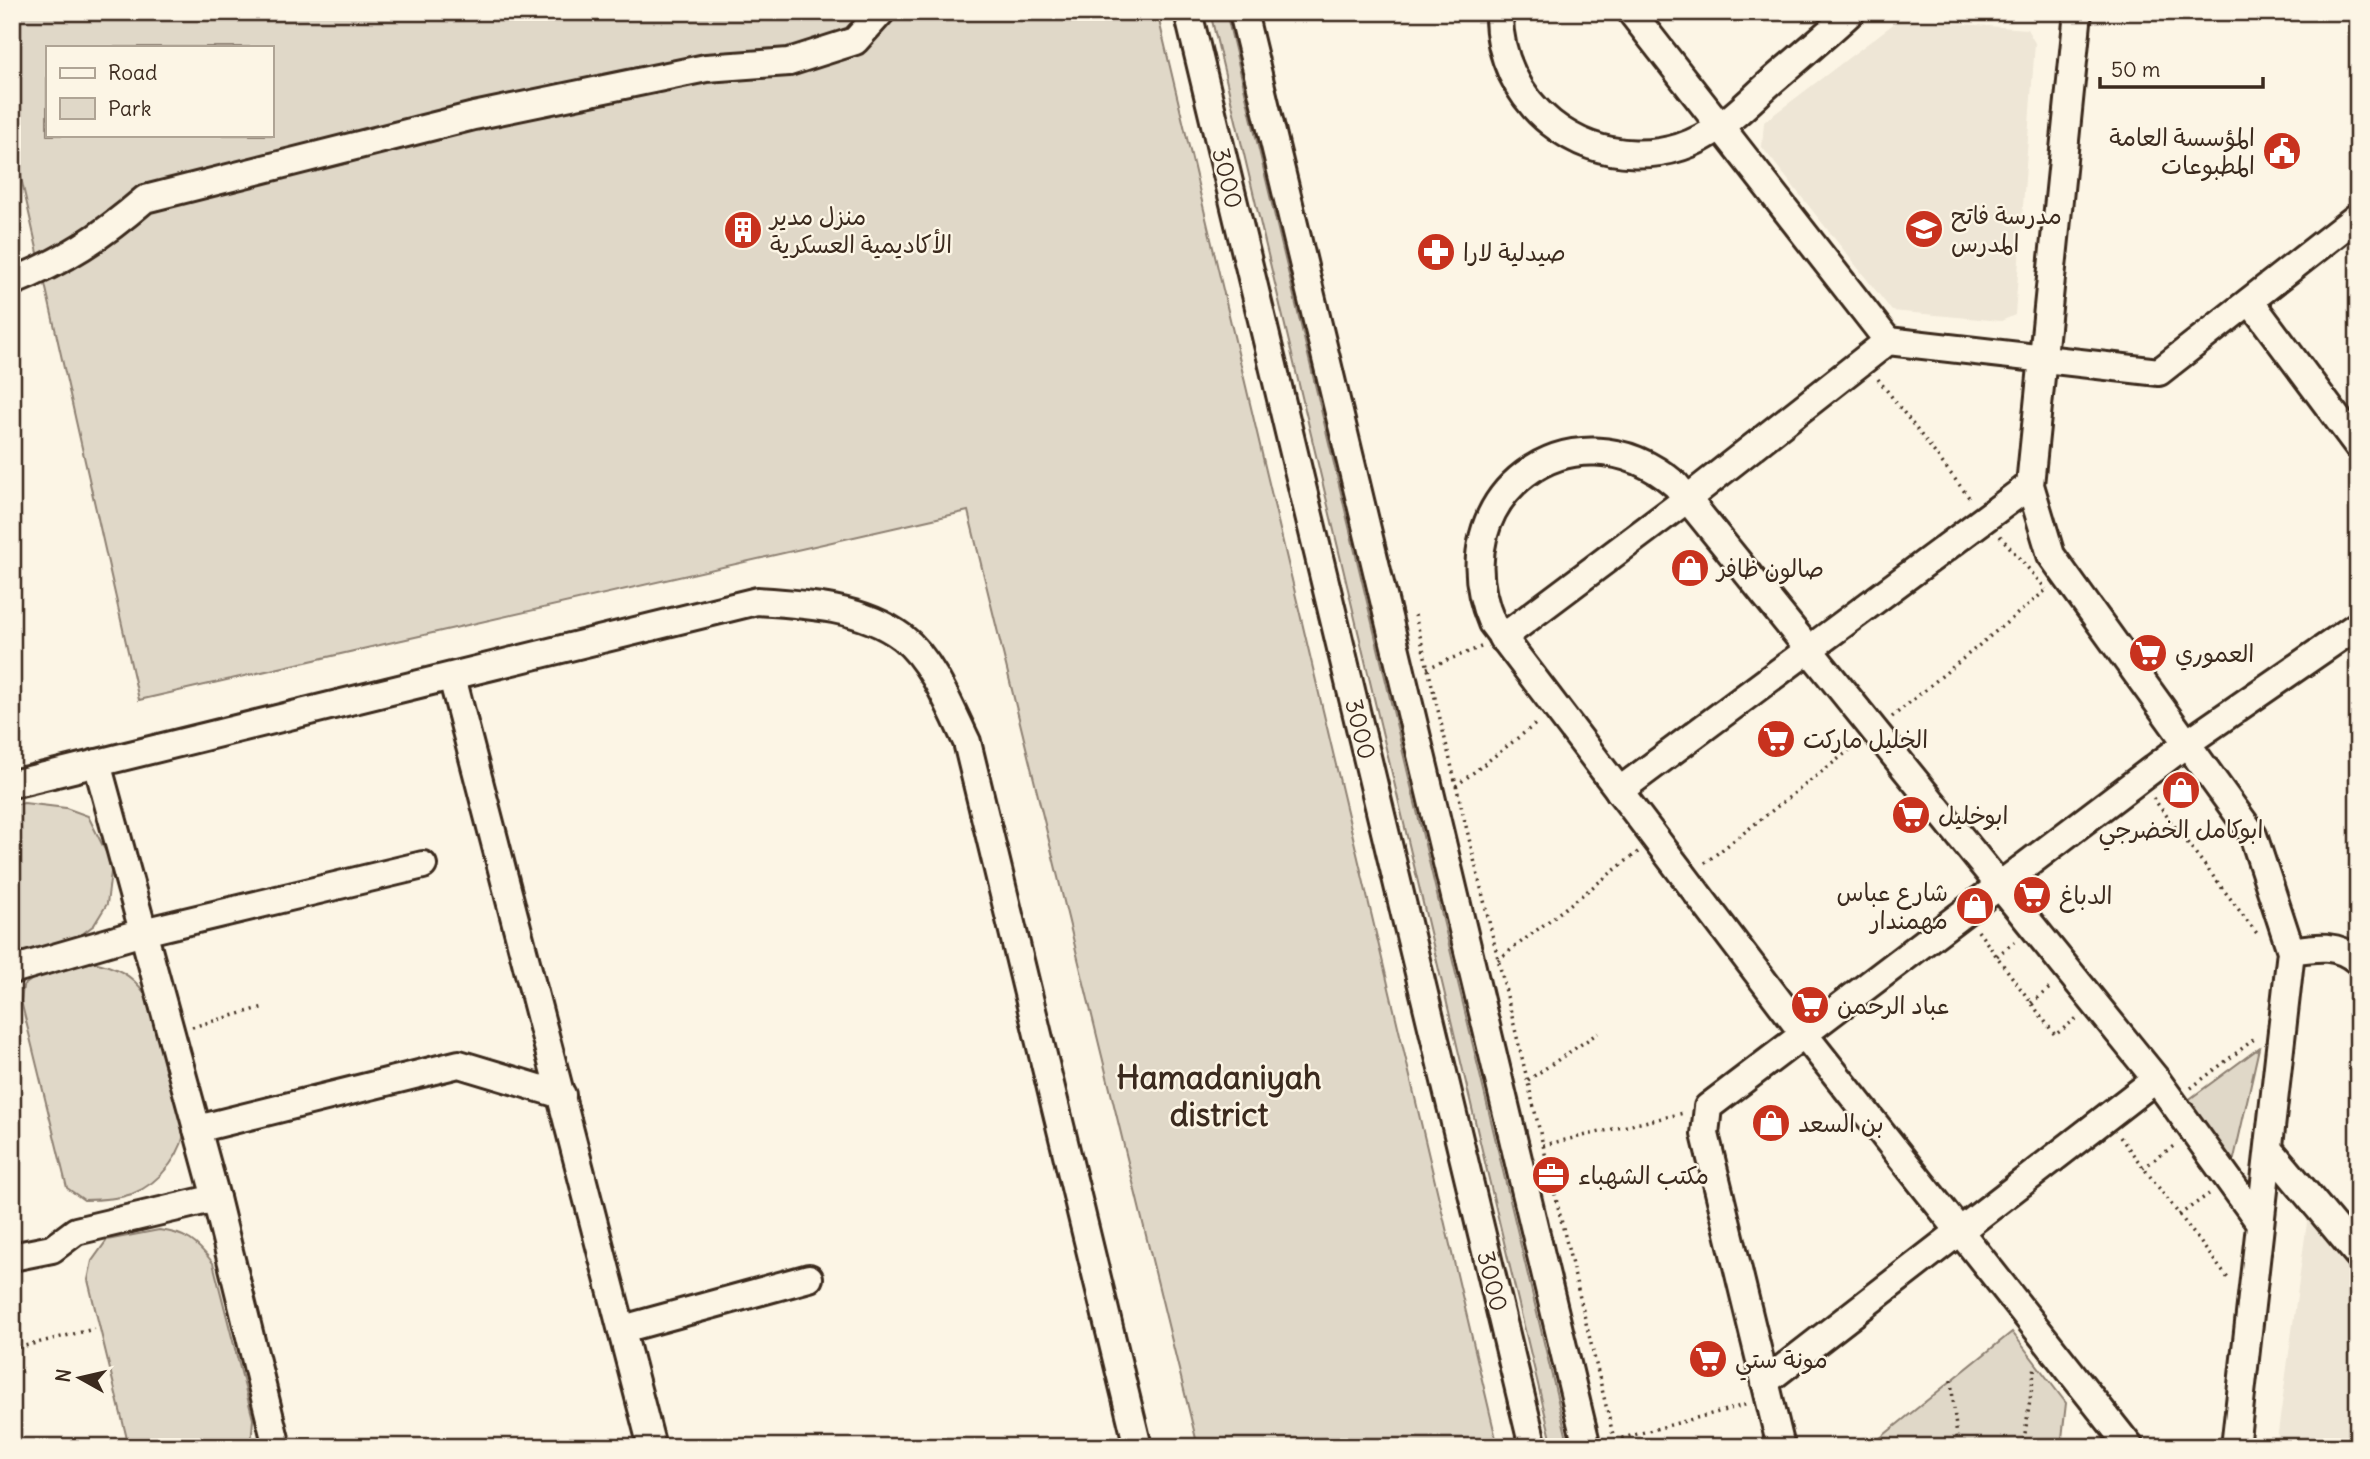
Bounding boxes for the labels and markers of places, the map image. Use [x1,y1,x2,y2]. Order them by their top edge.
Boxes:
place label: المؤسسة العامة المطبوعات [2109,122,2255,181]
public building icon: المؤسسة العامة المطبوعات [2261,130,2303,172]
place label: مدرسة فاتح المدرس [1951,200,2062,258]
place label: منزل مدير الأكاديمية العسكرية [768,201,952,259]
school or university icon: مدرسة فاتح المدرس [1903,208,1945,250]
building icon: منزل مدير الأكاديمية العسكرية [722,209,764,251]
pharmacy icon: صيدلية لارا [1415,231,1457,273]
place label: صيدلية لارا [1463,237,1566,267]
shop icon: صالون ظافر [1669,547,1711,589]
place label: صالون ظافر [1715,553,1824,585]
supermarket icon: العموري [2127,632,2169,674]
place label: العموري [2175,638,2254,671]
supermarket icon: الخليل ماركت [1755,718,1797,760]
place label: الخليل ماركت [1803,724,1928,754]
shop icon: ابوكامل الخضرجي [2160,769,2202,811]
supermarket icon: ابوخليل [1890,794,1932,836]
place label: ابوخليل [1938,800,2008,831]
place label: ابوكامل الخضرجي [2099,814,2263,851]
supermarket icon: الدباغ [2011,874,2053,916]
place label: شارع عباس مهمندار [1837,877,1948,935]
place label: الدباغ [2059,880,2113,913]
shop icon: شارع عباس مهمندار [1954,885,1996,927]
supermarket icon: عباد الرحمن [1789,984,1831,1026]
place label: عباد الرحمن [1837,990,1950,1020]
shop icon: بن السعد [1750,1102,1792,1144]
place label: بن السعد [1798,1108,1884,1138]
office icon: مكتب الشهباء [1530,1154,1572,1196]
place label: مكتب الشهباء [1578,1160,1709,1190]
supermarket icon: مونة ستي [1687,1338,1729,1380]
place label: مونة ستي [1735,1344,1828,1381]

